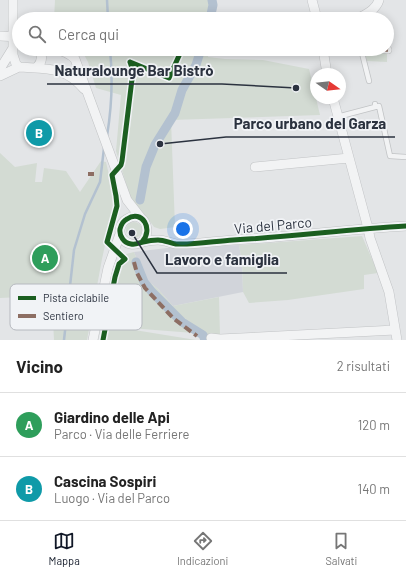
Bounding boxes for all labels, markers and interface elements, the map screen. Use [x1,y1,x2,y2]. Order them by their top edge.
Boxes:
search box [12,12,394,56]
icon: search [26,23,48,45]
text: Cerca qui [58,25,119,43]
callout: Naturalounge Bar Bistrò [47,57,222,84]
text: Naturalounge Bar Bistrò [54,61,214,79]
north arrow [310,68,346,104]
callout: Parco urbano del Garza [226,110,395,137]
text: Parco urbano del Garza [234,114,386,132]
pin: B [26,118,52,148]
street label: Via del Parco [233,213,313,237]
your location [173,219,193,239]
pin: A [32,243,58,273]
callout: Lavoro e famiglia [157,246,287,273]
text: Lavoro e famiglia [165,250,279,268]
legend [10,284,142,330]
text: Pista ciclabile [43,291,109,304]
text: Sentiero [43,309,84,322]
text: Vicino [16,356,63,376]
text: 2 risultati [337,358,390,374]
text: Giardino delle Api [54,408,170,426]
text: A [25,417,33,433]
text: 120 m [358,417,390,433]
text: Parco · Via delle Ferriere [54,426,190,442]
text: Cascina Sospiri [54,472,156,490]
text: B [25,481,33,497]
text: 140 m [358,481,390,497]
text: Luogo · Via del Parco [54,490,170,506]
tab: Mappa [49,530,80,567]
tab: Indicazioni [177,530,228,567]
tab: Salvati [325,530,357,567]

